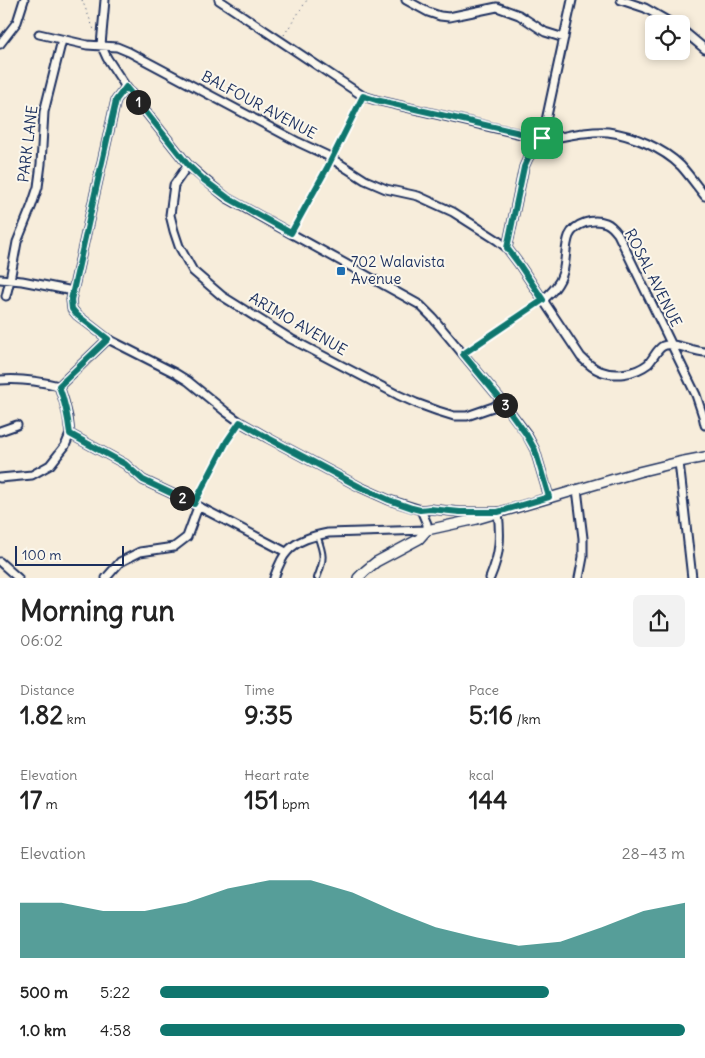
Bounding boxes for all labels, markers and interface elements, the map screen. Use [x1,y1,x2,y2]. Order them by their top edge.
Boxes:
map controls [645,15,690,60]
button: locate [645,15,690,60]
street label: BALFOUR AVENUE [198,66,320,143]
pin: 1 [126,90,150,114]
text: 1 [136,93,141,111]
street label: PARK LANE [13,104,42,184]
pin [521,117,563,159]
icon: arrive [528,124,556,152]
street label: ROSAL AVENUE [621,226,686,330]
place label: 702 Walavista Avenue [351,252,445,288]
marker: 702 Walavista Avenue [335,265,347,277]
street label: ARIMO AVENUE [246,288,351,359]
pin: 3 [492,392,518,418]
text: 3 [502,396,509,414]
pin: 2 [170,486,194,510]
text: 2 [179,489,186,507]
scale bar [15,543,124,566]
text: 100 m [22,546,62,564]
text: Morning run [20,593,175,629]
button: share [633,595,685,647]
text: 06:02 [20,630,63,650]
text: Distance [20,681,75,699]
text: Time [244,681,275,699]
text: Pace [469,681,499,699]
text: 1.82 [20,699,63,731]
text: 9:35 [244,699,293,731]
text: 5:16 [469,699,513,731]
text: km [63,710,86,728]
text: /km [513,710,541,728]
text: Elevation [20,766,77,784]
text: Heart rate [244,766,309,784]
text: kcal [469,766,494,784]
text: 17 [20,784,42,816]
text: 151 [244,784,279,816]
text: 144 [469,784,507,816]
text: m [42,795,58,813]
text: bpm [279,795,310,813]
text: Elevation [20,843,86,863]
text: 28–43 m [622,843,685,863]
text: 500 m [20,982,68,1002]
text: 5:22 [100,982,130,1002]
text: 1.0 km [20,1020,66,1040]
text: 4:58 [100,1020,131,1040]

